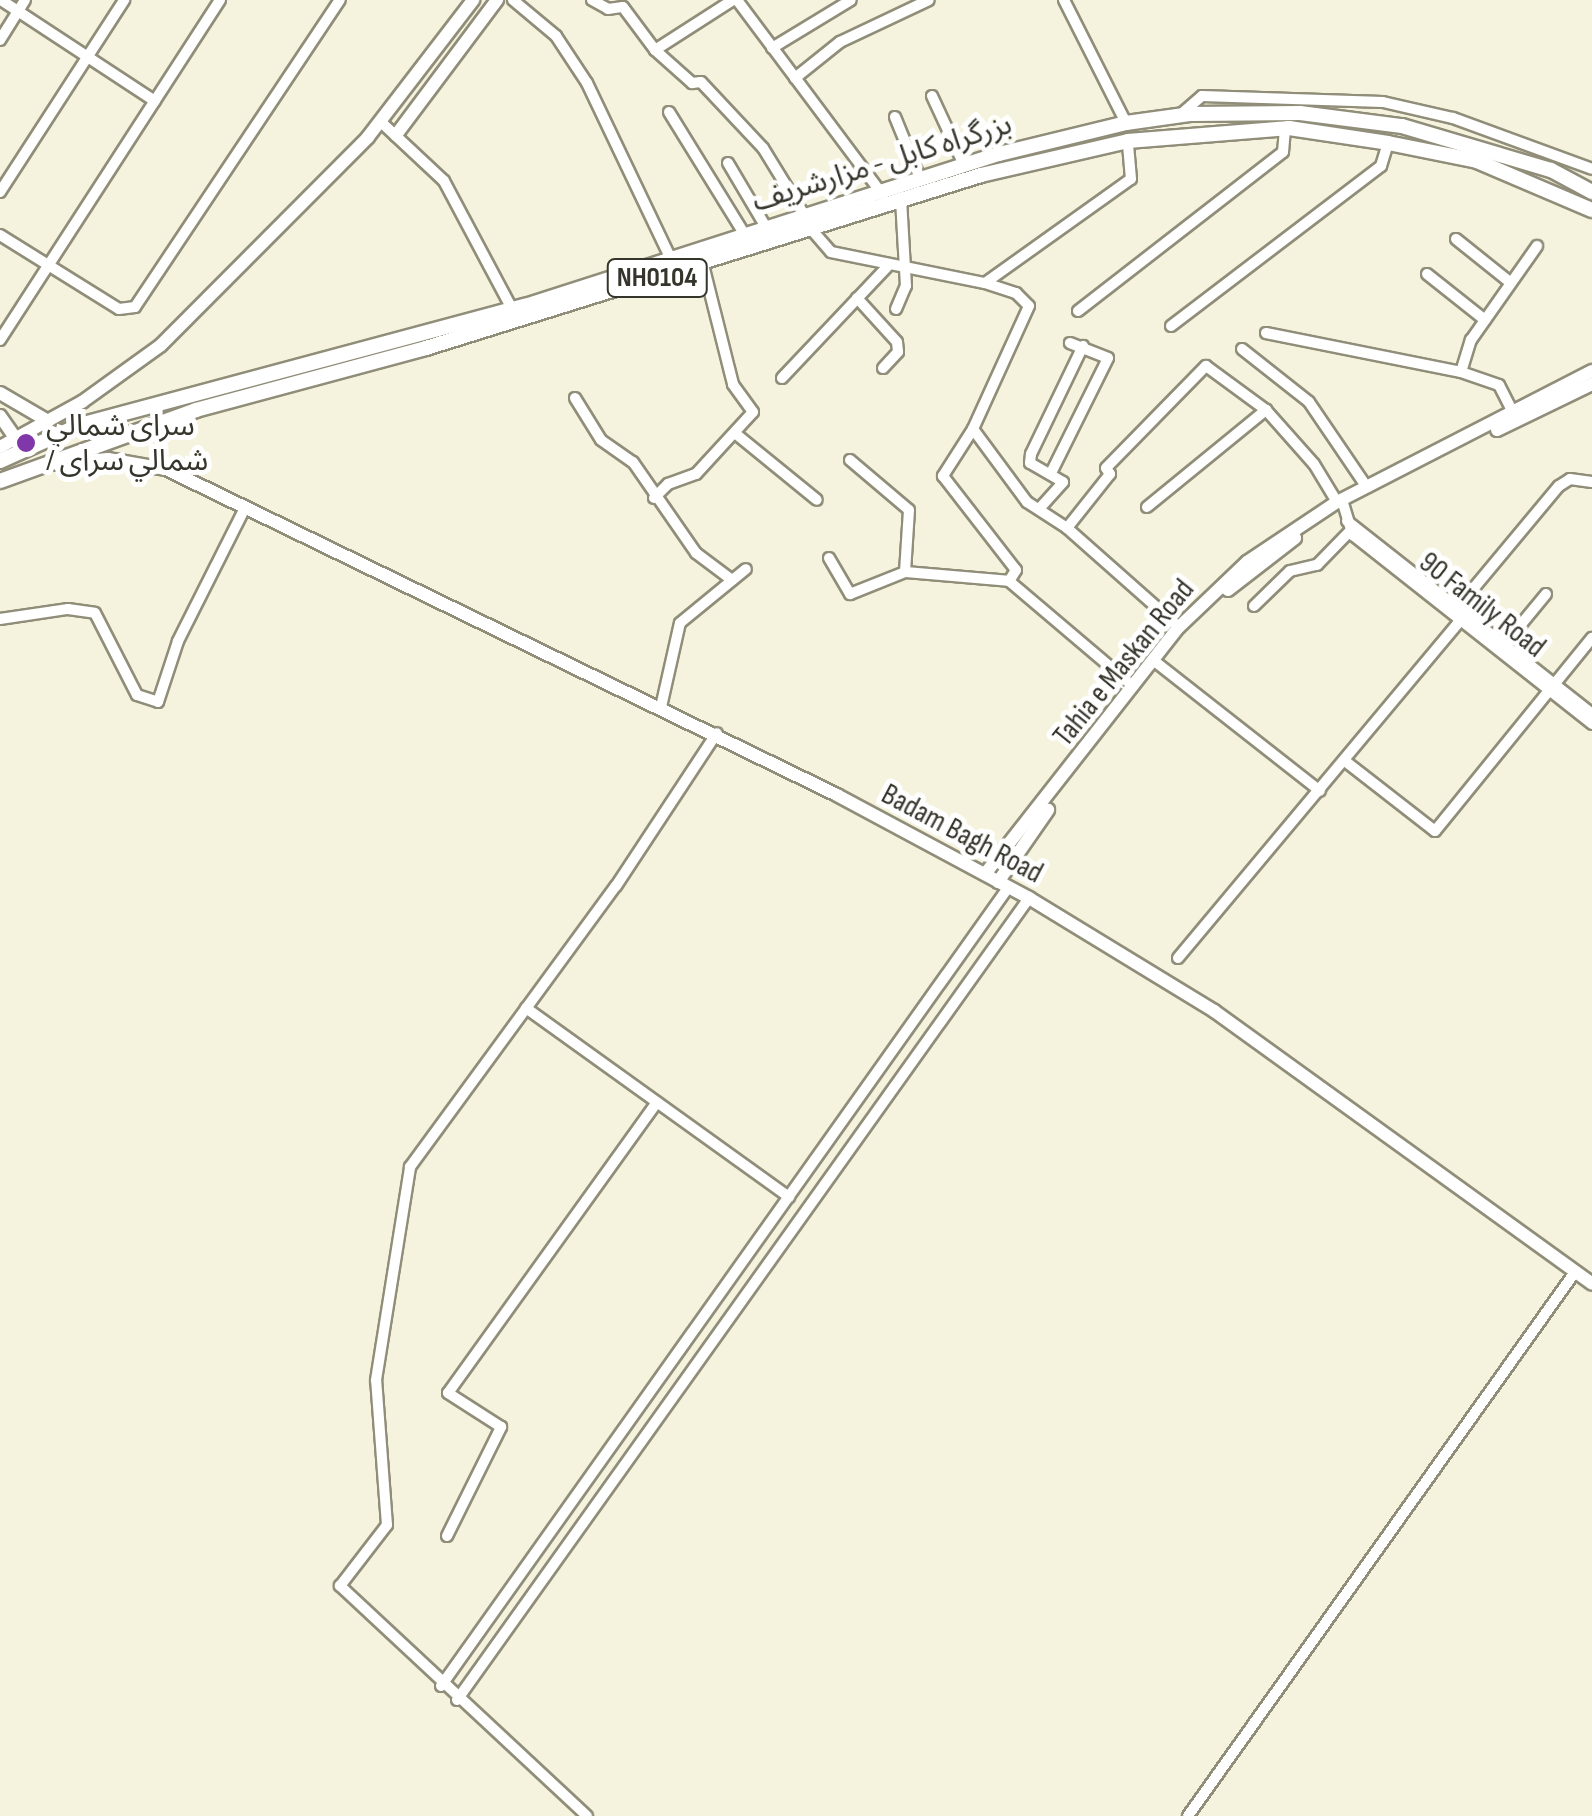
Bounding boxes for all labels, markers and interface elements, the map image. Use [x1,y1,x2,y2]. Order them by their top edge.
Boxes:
street label: بزرگراه کابل - مزارشریف [748,106,1016,220]
road number: NH0104 [604,255,710,301]
place label: سرای شمالي / شمالي سرای [46,408,208,478]
marker: سرای شمالي / شمالي سرای [15,432,37,454]
street label: 90 Family Road [1412,544,1552,666]
street label: Tahia e Maskan Road [1046,572,1202,754]
street label: Badam Bagh Road [875,776,1049,892]

